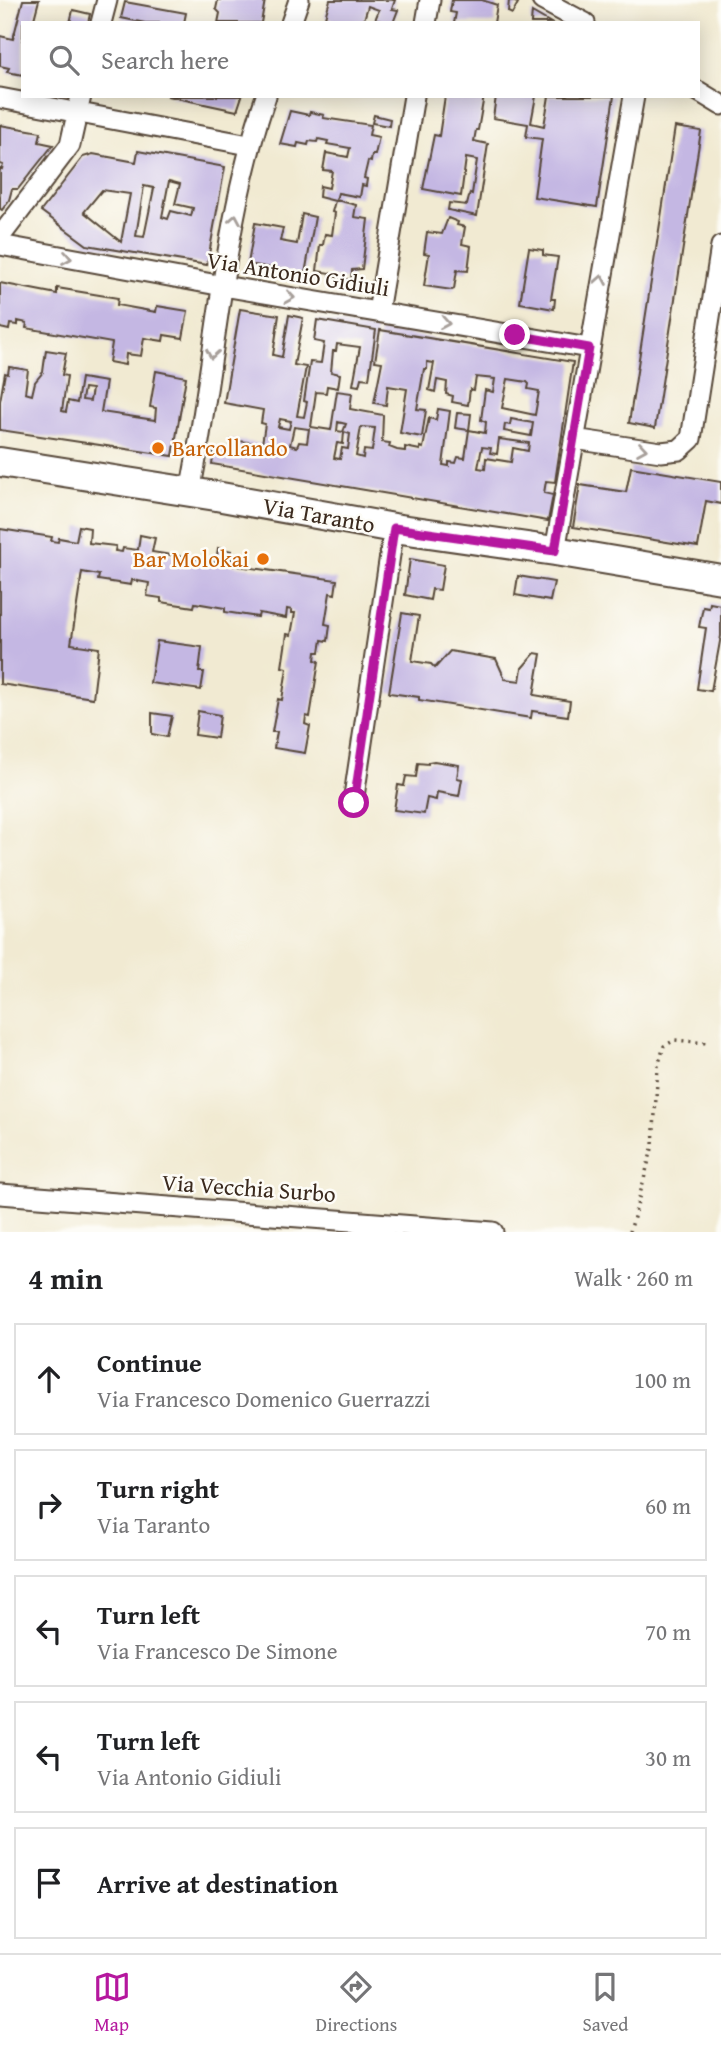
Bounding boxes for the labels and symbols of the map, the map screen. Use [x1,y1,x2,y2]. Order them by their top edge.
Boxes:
one-way arrow [227,213,242,225]
street label: Via Antonio Gidiuli [204,243,392,304]
one-way arrow [61,249,73,264]
one-way arrow [593,274,608,286]
one-way arrow [284,289,296,304]
one-way arrow [439,315,451,330]
route end [499,319,530,350]
one-way arrow [205,348,220,360]
place label: Barcollando [172,431,288,464]
marker: Barcollando [150,440,166,456]
one-way arrow [636,441,648,456]
street label: Via Taranto [260,488,378,541]
place label: Bar Molokai [133,542,249,575]
marker: Bar Molokai [255,551,271,567]
route start [338,787,369,818]
street label: Via Vecchia Surbo [161,1165,337,1210]

